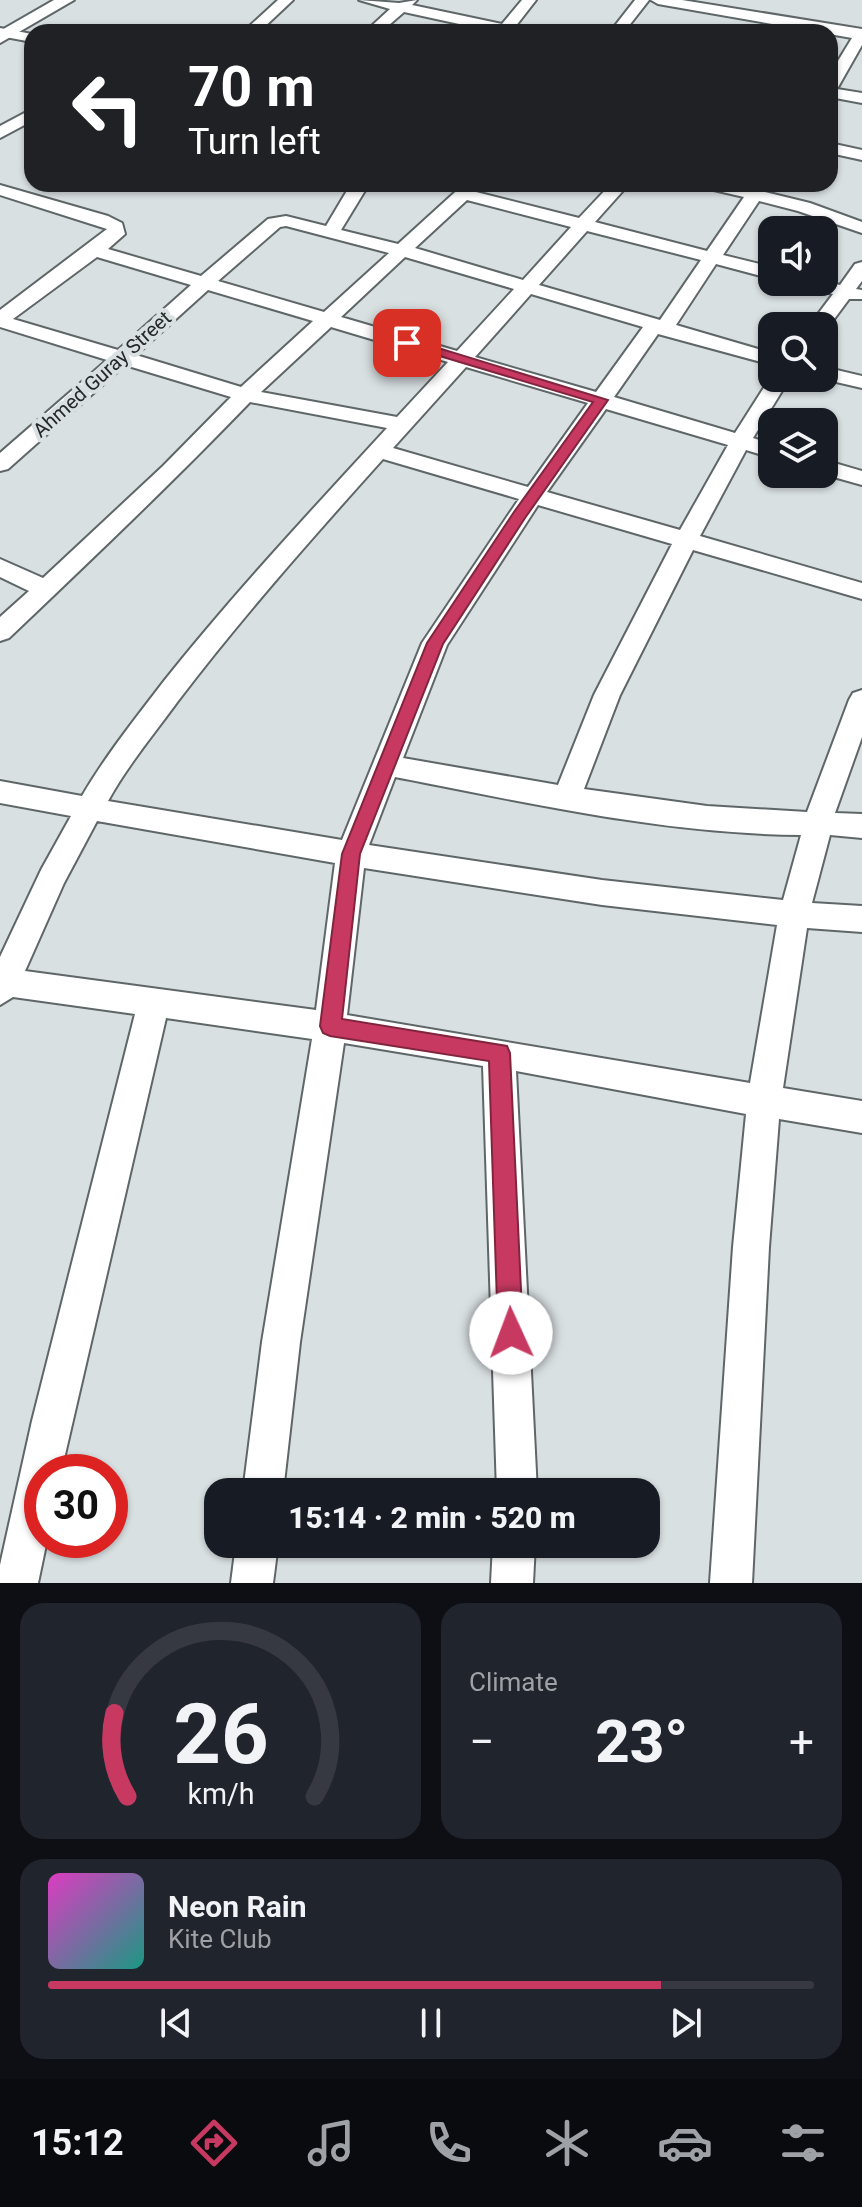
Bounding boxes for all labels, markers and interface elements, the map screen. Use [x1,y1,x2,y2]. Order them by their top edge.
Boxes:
text: 70 m [188,54,315,120]
icon: left [56,56,160,160]
text: Turn left [188,121,321,163]
map controls [758,216,838,488]
button: sound [758,216,838,296]
street label: Ahmed Guray Street [28,306,176,442]
pin [373,309,441,377]
button: search [758,312,838,392]
icon: arrive [385,321,429,365]
button: layers [758,408,838,488]
position arrow [469,1291,553,1375]
speed limit sign: 30 [24,1454,128,1558]
text: 15:14 · 2 min · 520 m [288,1500,576,1535]
text: Climate [469,1667,558,1697]
text: 26 [173,1686,268,1783]
text: 23° [595,1706,688,1777]
text: − [469,1716,494,1768]
text: + [789,1716,814,1768]
text: km/h [187,1777,254,1811]
text: Neon Rain [168,1889,307,1924]
text: Kite Club [168,1924,272,1954]
icon: previous [154,2001,198,2045]
icon: pause [409,2001,453,2045]
icon: next [664,2001,708,2045]
icon: directions [186,2115,242,2171]
icon: music [303,2115,359,2171]
icon: phone [421,2115,477,2171]
icon: climate [539,2115,595,2171]
icon: car [657,2115,713,2171]
icon: filters [775,2115,831,2171]
text: 15:12 [31,2122,124,2164]

